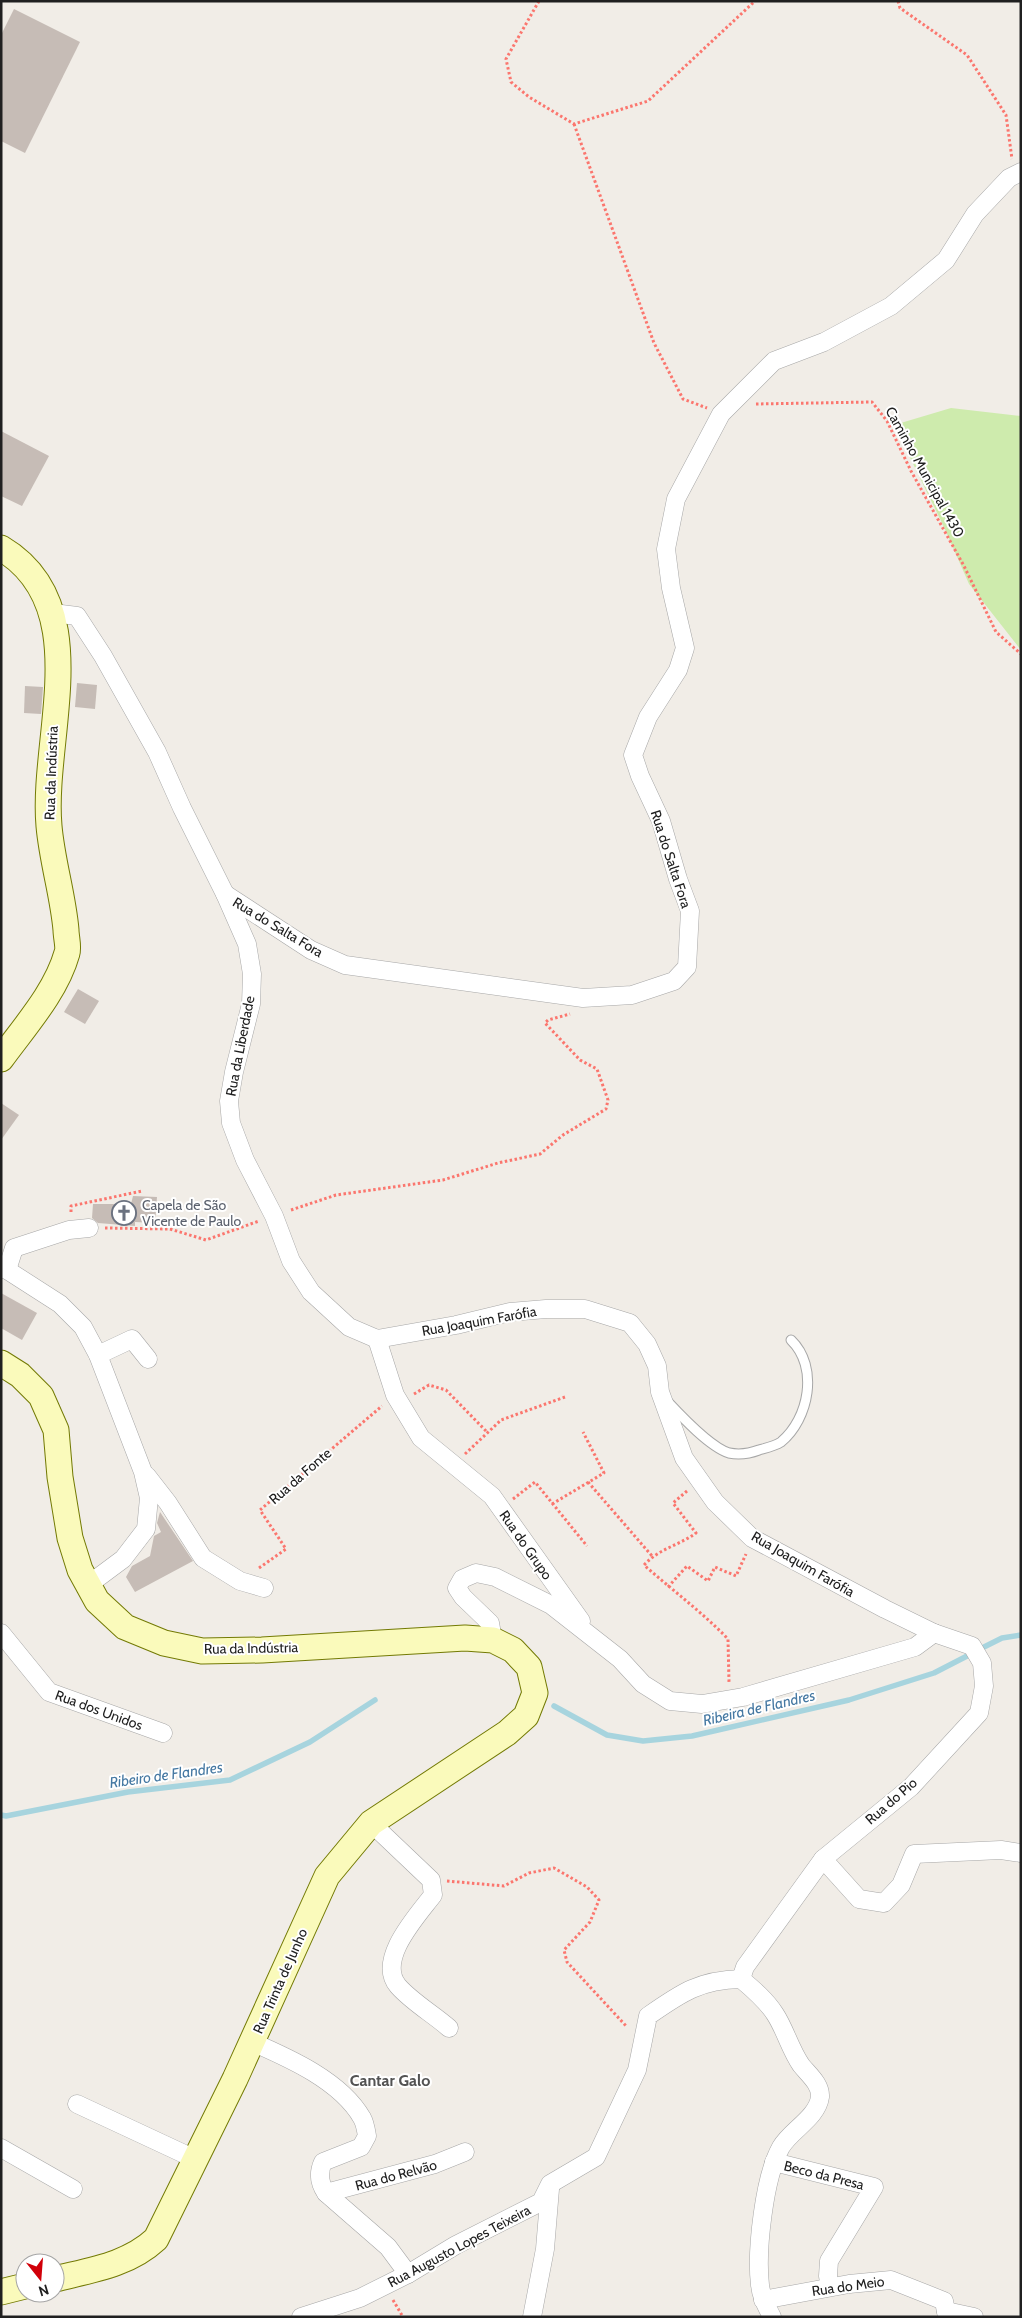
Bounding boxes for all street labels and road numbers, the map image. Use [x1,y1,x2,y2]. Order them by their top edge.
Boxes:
street label: Caminho Municipal 1430 [882,404,968,541]
street label: Rua da Indústria [40,725,62,820]
street label: Rua do Salta Fora [647,808,695,911]
street label: Rua do Salta Fora [230,893,327,961]
street label: Rua da Liberdade [221,994,259,1098]
street label: Rua Joaquim Farófia [420,1302,538,1340]
street label: Rua da Fonte [265,1444,335,1508]
street label: Rua do Grupo [495,1507,557,1583]
street label: Rua Joaquim Farófia [748,1527,858,1601]
street label: Rua da Indústria [204,1638,298,1658]
street label: Rua dos Unidos [53,1686,145,1734]
street label: Rua do Pio [861,1773,921,1828]
street label: Rua Trinta de Junho [249,1925,311,2036]
street label: Rua do Relvão [353,2155,439,2195]
street label: Beco da Presa [782,2156,866,2194]
street label: Rua Augusto Lopes Teixeira [384,2200,534,2291]
street label: Rua do Meio [811,2272,886,2300]

